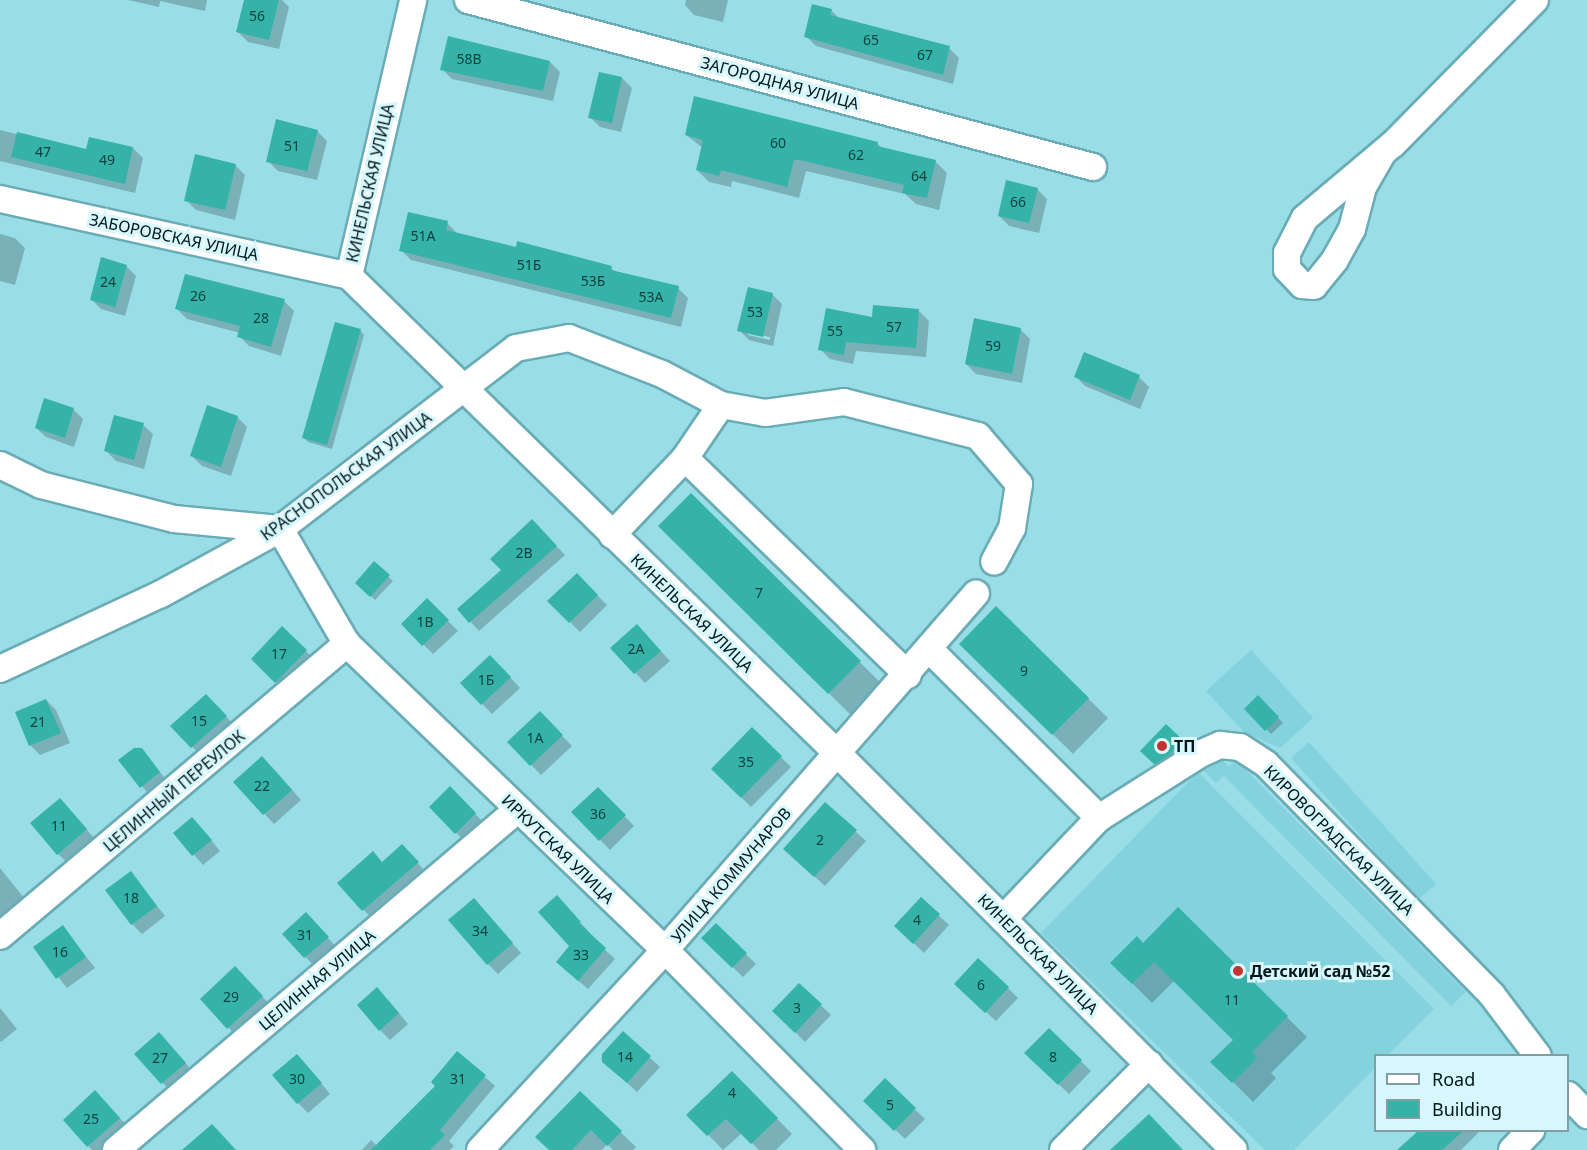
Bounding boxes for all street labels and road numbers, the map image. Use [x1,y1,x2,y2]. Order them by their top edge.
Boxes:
street label: ЗАГОРОДНАЯ УЛИЦА [699,53,861,113]
street label: КИНЕЛЬСКАЯ УЛИЦА [342,102,398,264]
street label: ЗАБОРОВСКАЯ УЛИЦА [88,210,260,264]
street label: КРАСНОПОЛЬСКАЯ УЛИЦА [257,408,435,544]
street label: КИНЕЛЬСКАЯ УЛИЦА [627,550,757,676]
street label: ЦЕЛИННЫЙ ПЕРЕУЛОК [99,726,249,856]
street label: КИРОВОГРАДСКАЯ УЛИЦА [1260,761,1418,919]
street label: ИРКУТСКАЯ УЛИЦА [498,790,618,908]
street label: УЛИЦА КОММУНАРОВ [667,803,795,947]
street label: КИНЕЛЬСКАЯ УЛИЦА [974,890,1102,1018]
street label: ЦЕЛИННАЯ УЛИЦА [255,926,379,1034]

